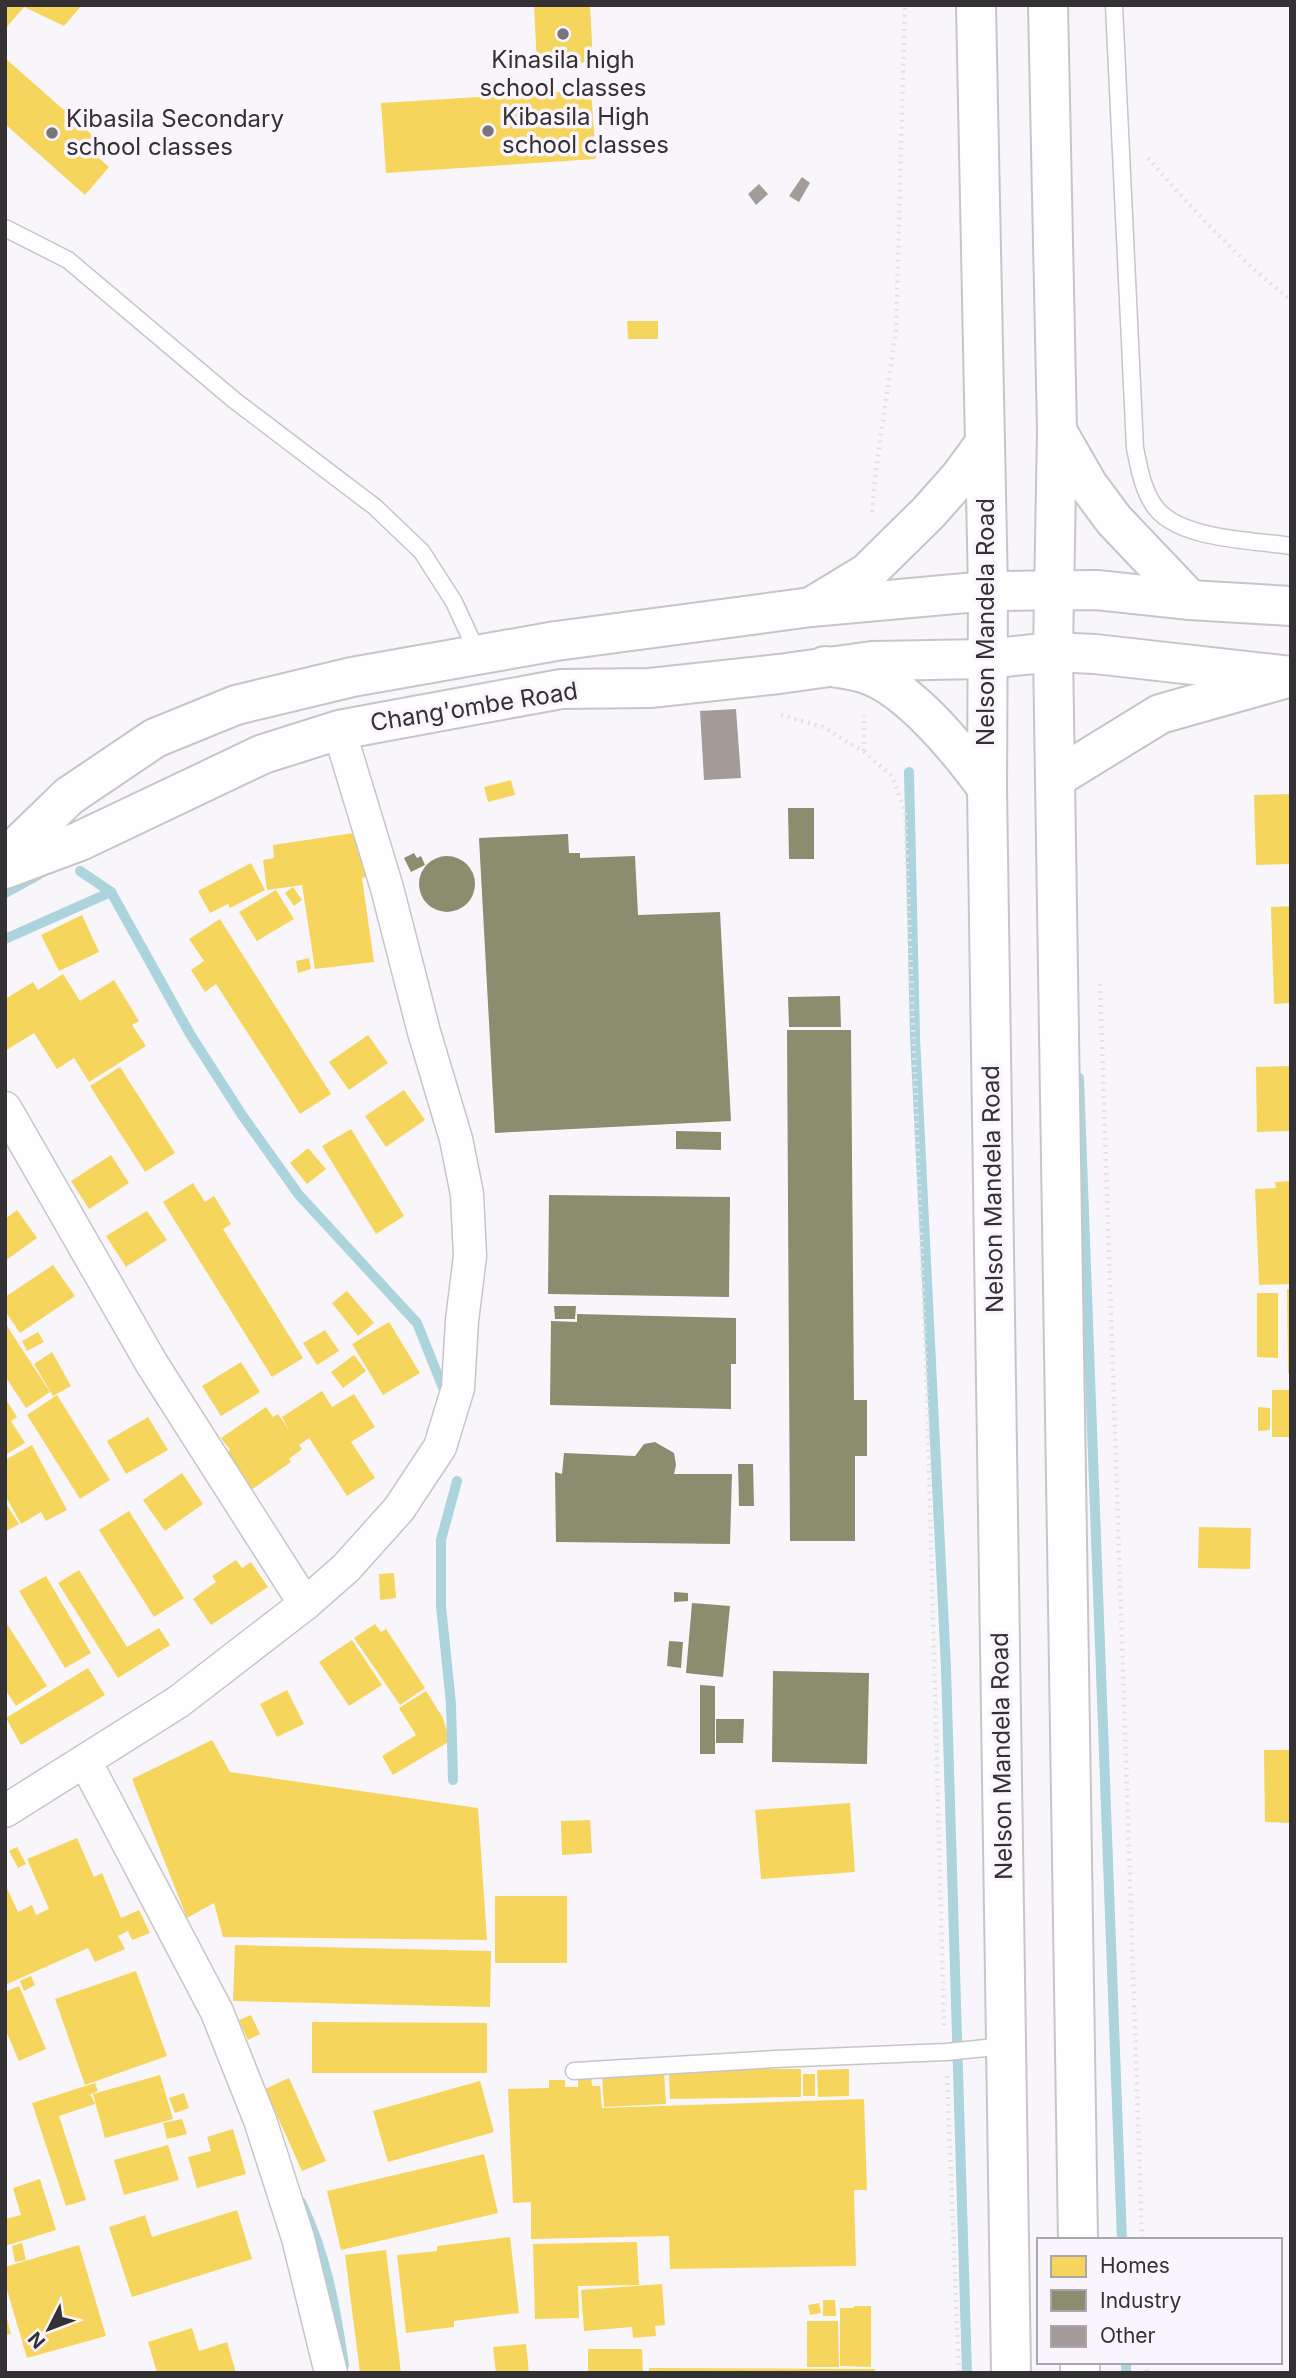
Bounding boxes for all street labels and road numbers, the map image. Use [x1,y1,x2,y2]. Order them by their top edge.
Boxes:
street label: Nelson Mandela Road [971,498,1000,746]
street label: Chang'ombe Road [368,676,580,737]
street label: Nelson Mandela Road [976,1065,1009,1313]
street label: Nelson Mandela Road [985,1632,1018,1880]

